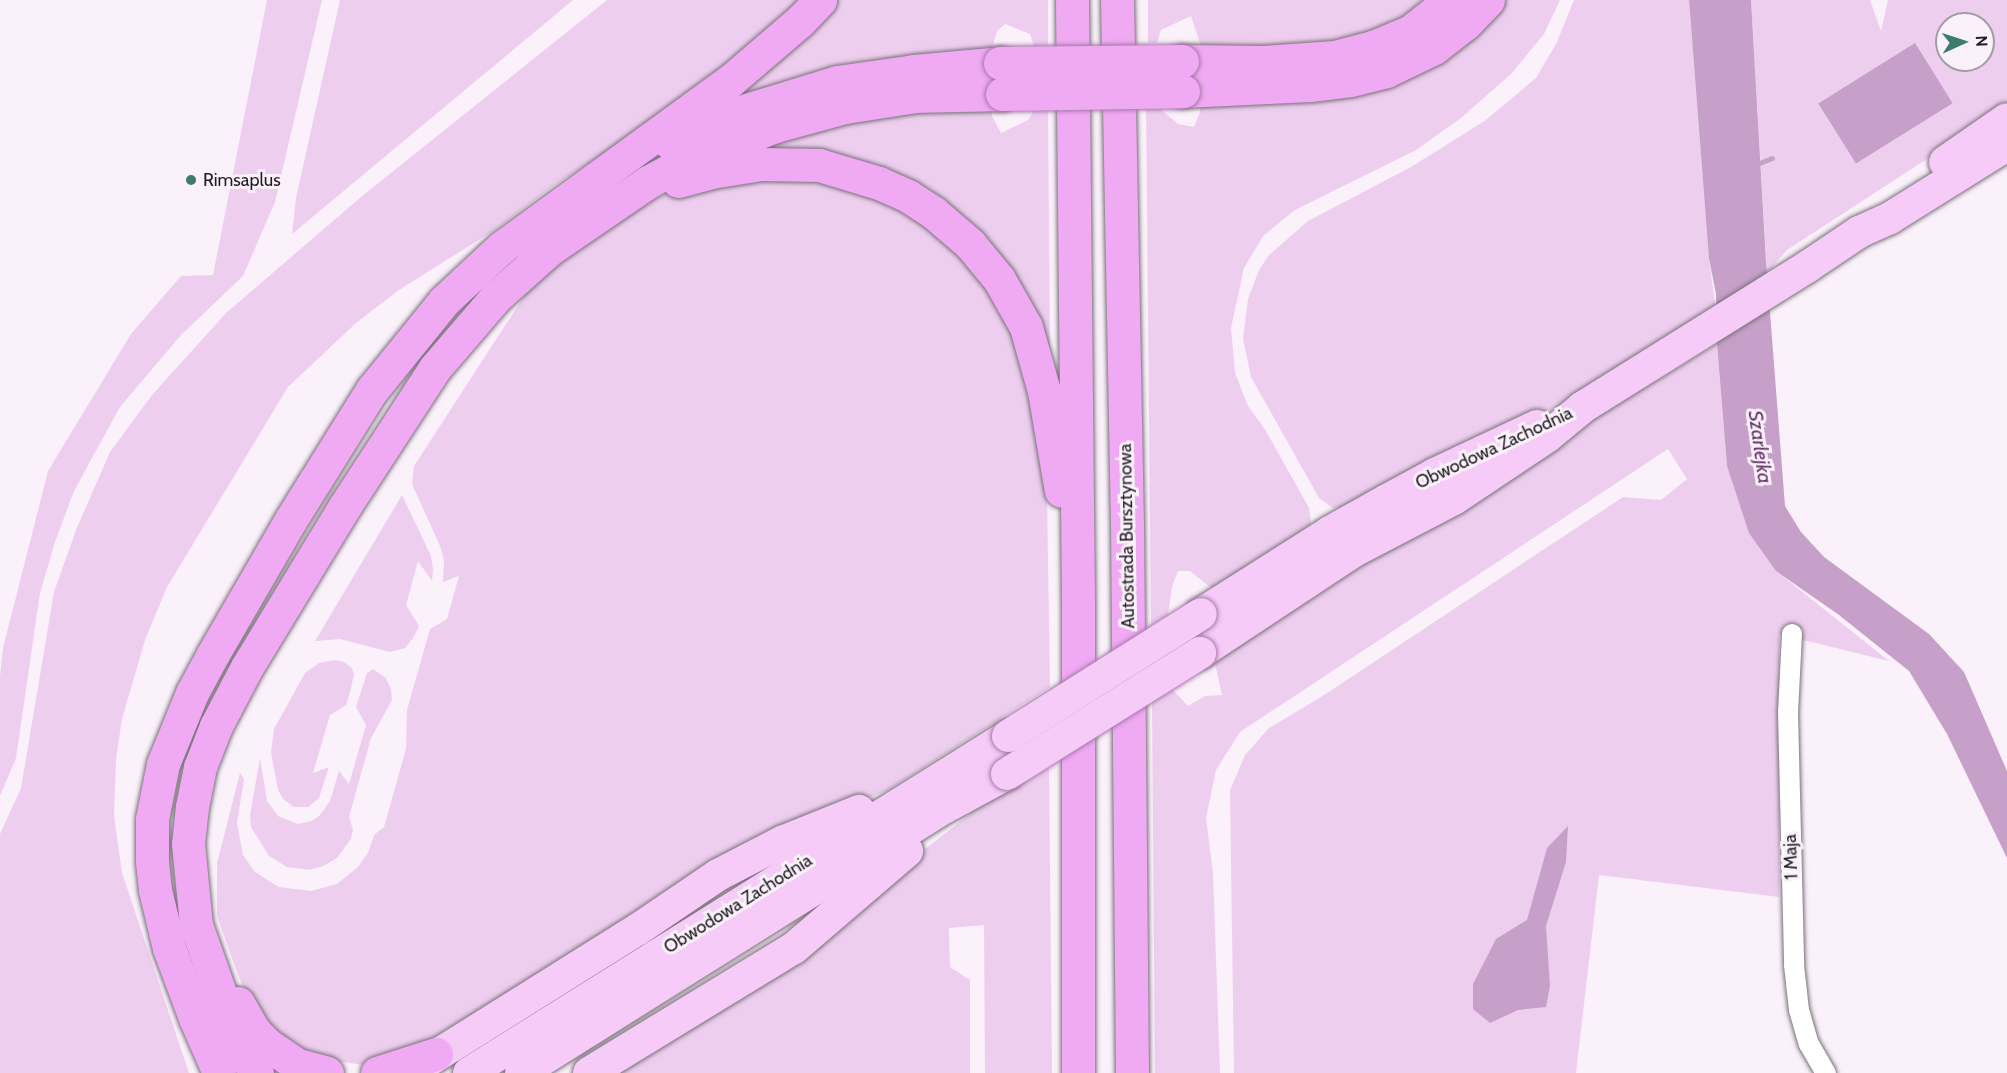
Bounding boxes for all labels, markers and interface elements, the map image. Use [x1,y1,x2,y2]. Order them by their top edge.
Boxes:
north arrow [1935,12,1995,72]
text: N [1972,35,1991,47]
place label: Rimsaplus [203,169,281,191]
marker: Rimsaplus [184,173,198,187]
street label: Obwodowa Zachodnia [1412,402,1576,494]
water label: Szarlejka [1743,409,1777,485]
street label: Autostrada Bursztynowa [1115,443,1139,629]
street label: 1 Maja [1779,834,1803,880]
street label: Obwodowa Zachodnia [660,850,816,958]

